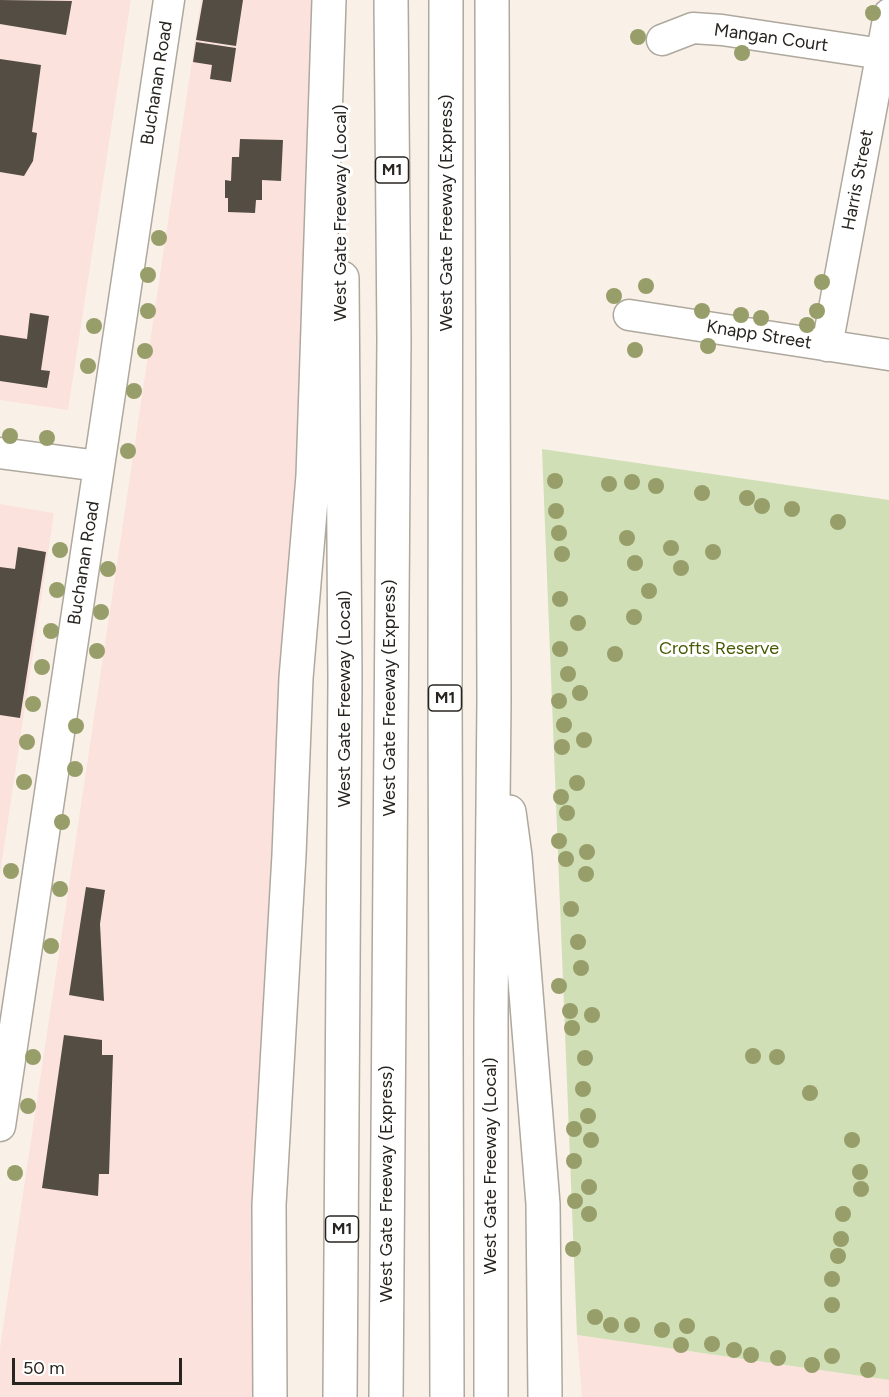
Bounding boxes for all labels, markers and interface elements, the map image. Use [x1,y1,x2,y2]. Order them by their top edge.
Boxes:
street label: Mangan Court [713,19,829,57]
street label: Buchanan Road [137,20,177,146]
street label: West Gate Freeway (Express) [436,94,458,332]
street label: West Gate Freeway (Local) [330,104,352,322]
street label: Harris Street [838,128,878,232]
road number: M1 [376,157,408,183]
street label: Knapp Street [705,316,813,354]
street label: Buchanan Road [64,500,104,626]
street label: West Gate Freeway (Express) [379,579,401,817]
street label: West Gate Freeway (Local) [334,590,356,808]
park label: Crofts Reserve [659,638,779,660]
road number: M1 [428,685,462,711]
street label: West Gate Freeway (Local) [480,1057,502,1275]
street label: West Gate Freeway (Express) [376,1065,398,1303]
road number: M1 [326,1216,358,1242]
scale bar [15,1346,184,1384]
text: 50 m [23,1357,65,1379]

